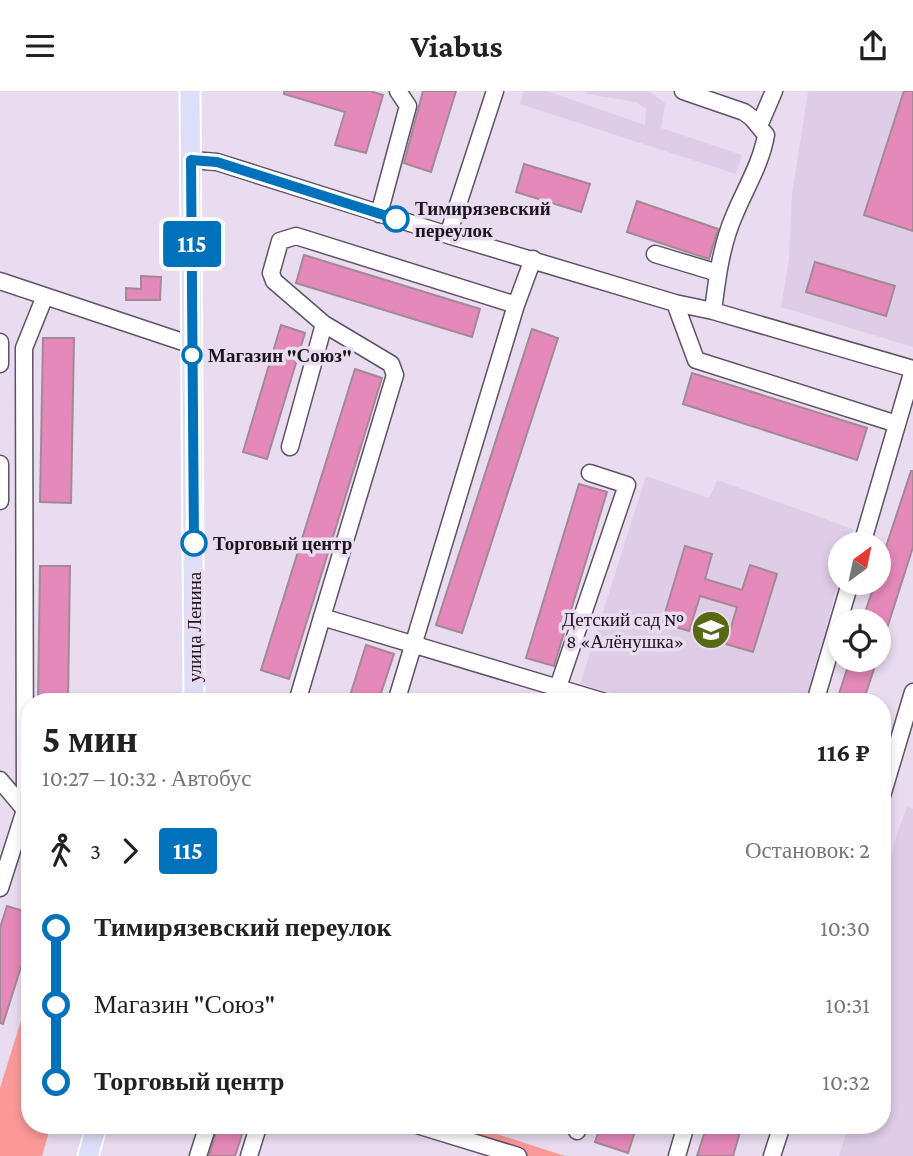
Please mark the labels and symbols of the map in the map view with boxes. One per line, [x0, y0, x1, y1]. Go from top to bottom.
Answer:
place label: Тимирязевский переулок [415, 198, 551, 241]
marker: Тимирязевский переулок [383, 206, 409, 232]
line badge: 115 [152, 221, 232, 267]
marker: Магазин "Союз" [182, 345, 202, 365]
place label: Магазин "Союз" [208, 345, 352, 366]
marker: Торговый центр [181, 530, 207, 556]
north arrow [828, 532, 891, 595]
place label: Торговый центр [213, 533, 352, 554]
street label: улица Ленина [184, 571, 205, 682]
place label: Детский сад № 8 «Алёнушка» [562, 609, 684, 652]
school or university icon: Детский сад № 8 «Алёнушка» [690, 609, 732, 651]

